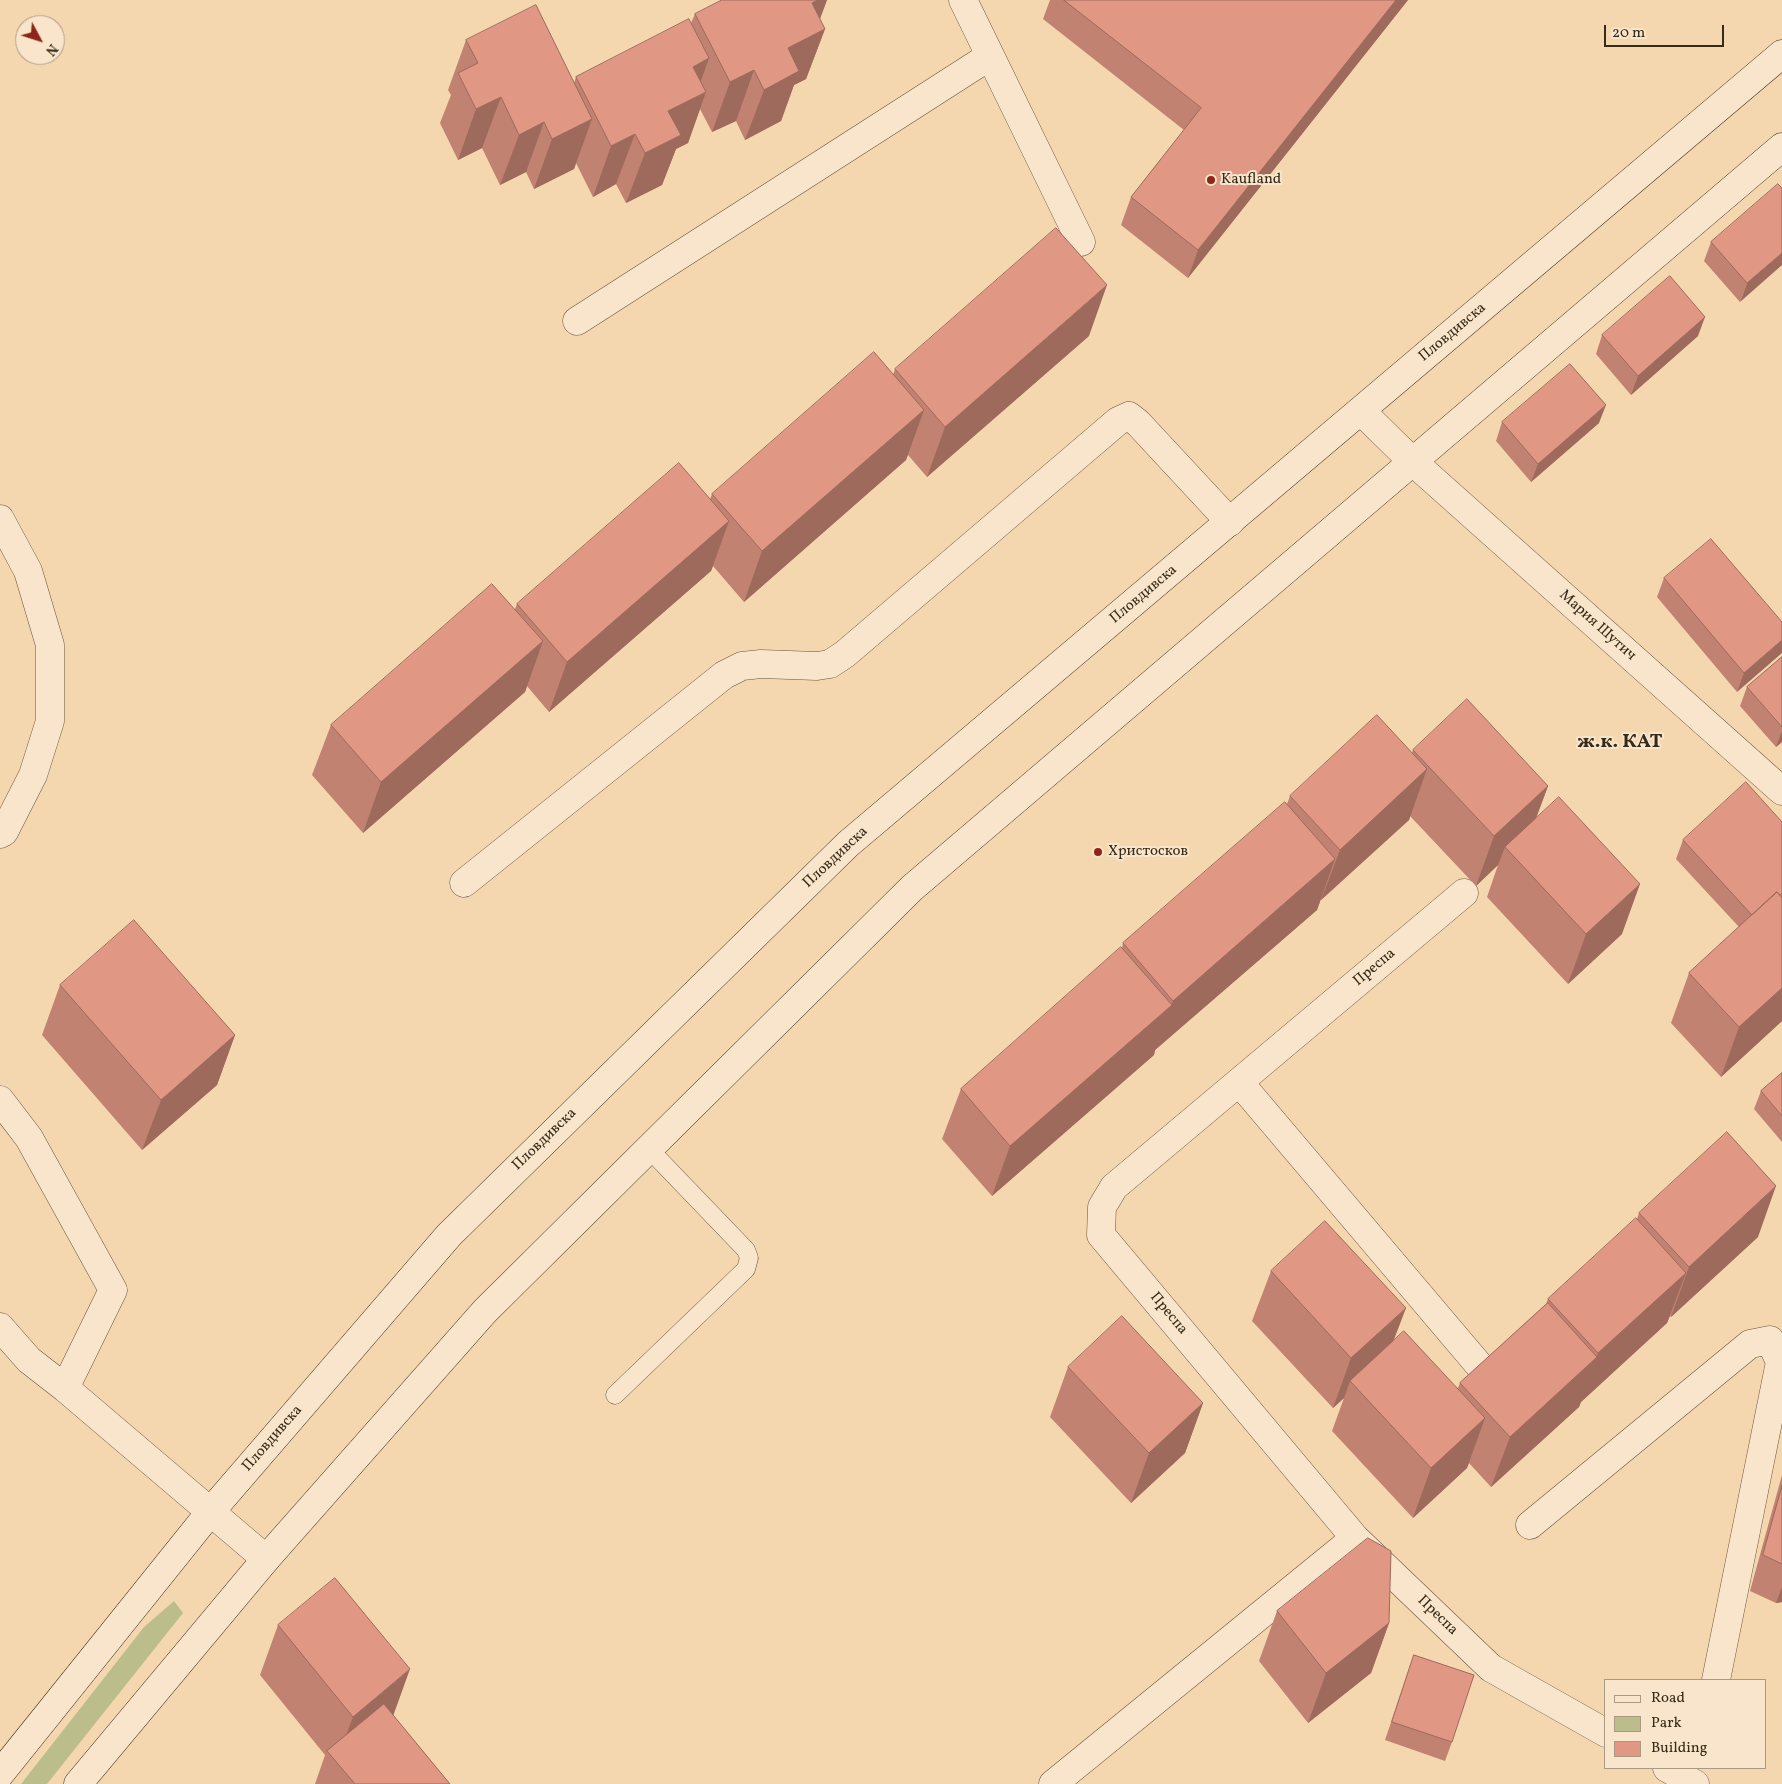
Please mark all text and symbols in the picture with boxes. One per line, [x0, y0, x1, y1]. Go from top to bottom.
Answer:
north arrow [15, 15, 65, 65]
scale bar [1607, 15, 1727, 47]
text: 20 m [1612, 23, 1645, 44]
text: N [41, 39, 62, 59]
place label: Kaufland [1221, 171, 1281, 189]
marker: Kaufland [1205, 174, 1217, 186]
street label: Пловдивска [1416, 300, 1490, 366]
street label: Пловдивска [1107, 562, 1181, 628]
street label: Мария Шутич [1555, 587, 1639, 665]
district label: ж.к. КАТ [1577, 731, 1663, 755]
street label: Пловдивска [800, 823, 872, 893]
place label: Христосков [1108, 843, 1188, 861]
marker: Христосков [1092, 846, 1104, 858]
street label: Преспа [1350, 945, 1400, 991]
street label: Пловдивска [509, 1105, 581, 1175]
street label: Преспа [1145, 1289, 1191, 1339]
street label: Пловдивска [239, 1402, 307, 1476]
street label: Преспа [1413, 1592, 1461, 1640]
legend [1604, 1679, 1767, 1769]
text: Road [1651, 1688, 1685, 1709]
text: Park [1651, 1713, 1682, 1734]
text: Building [1651, 1738, 1707, 1759]

